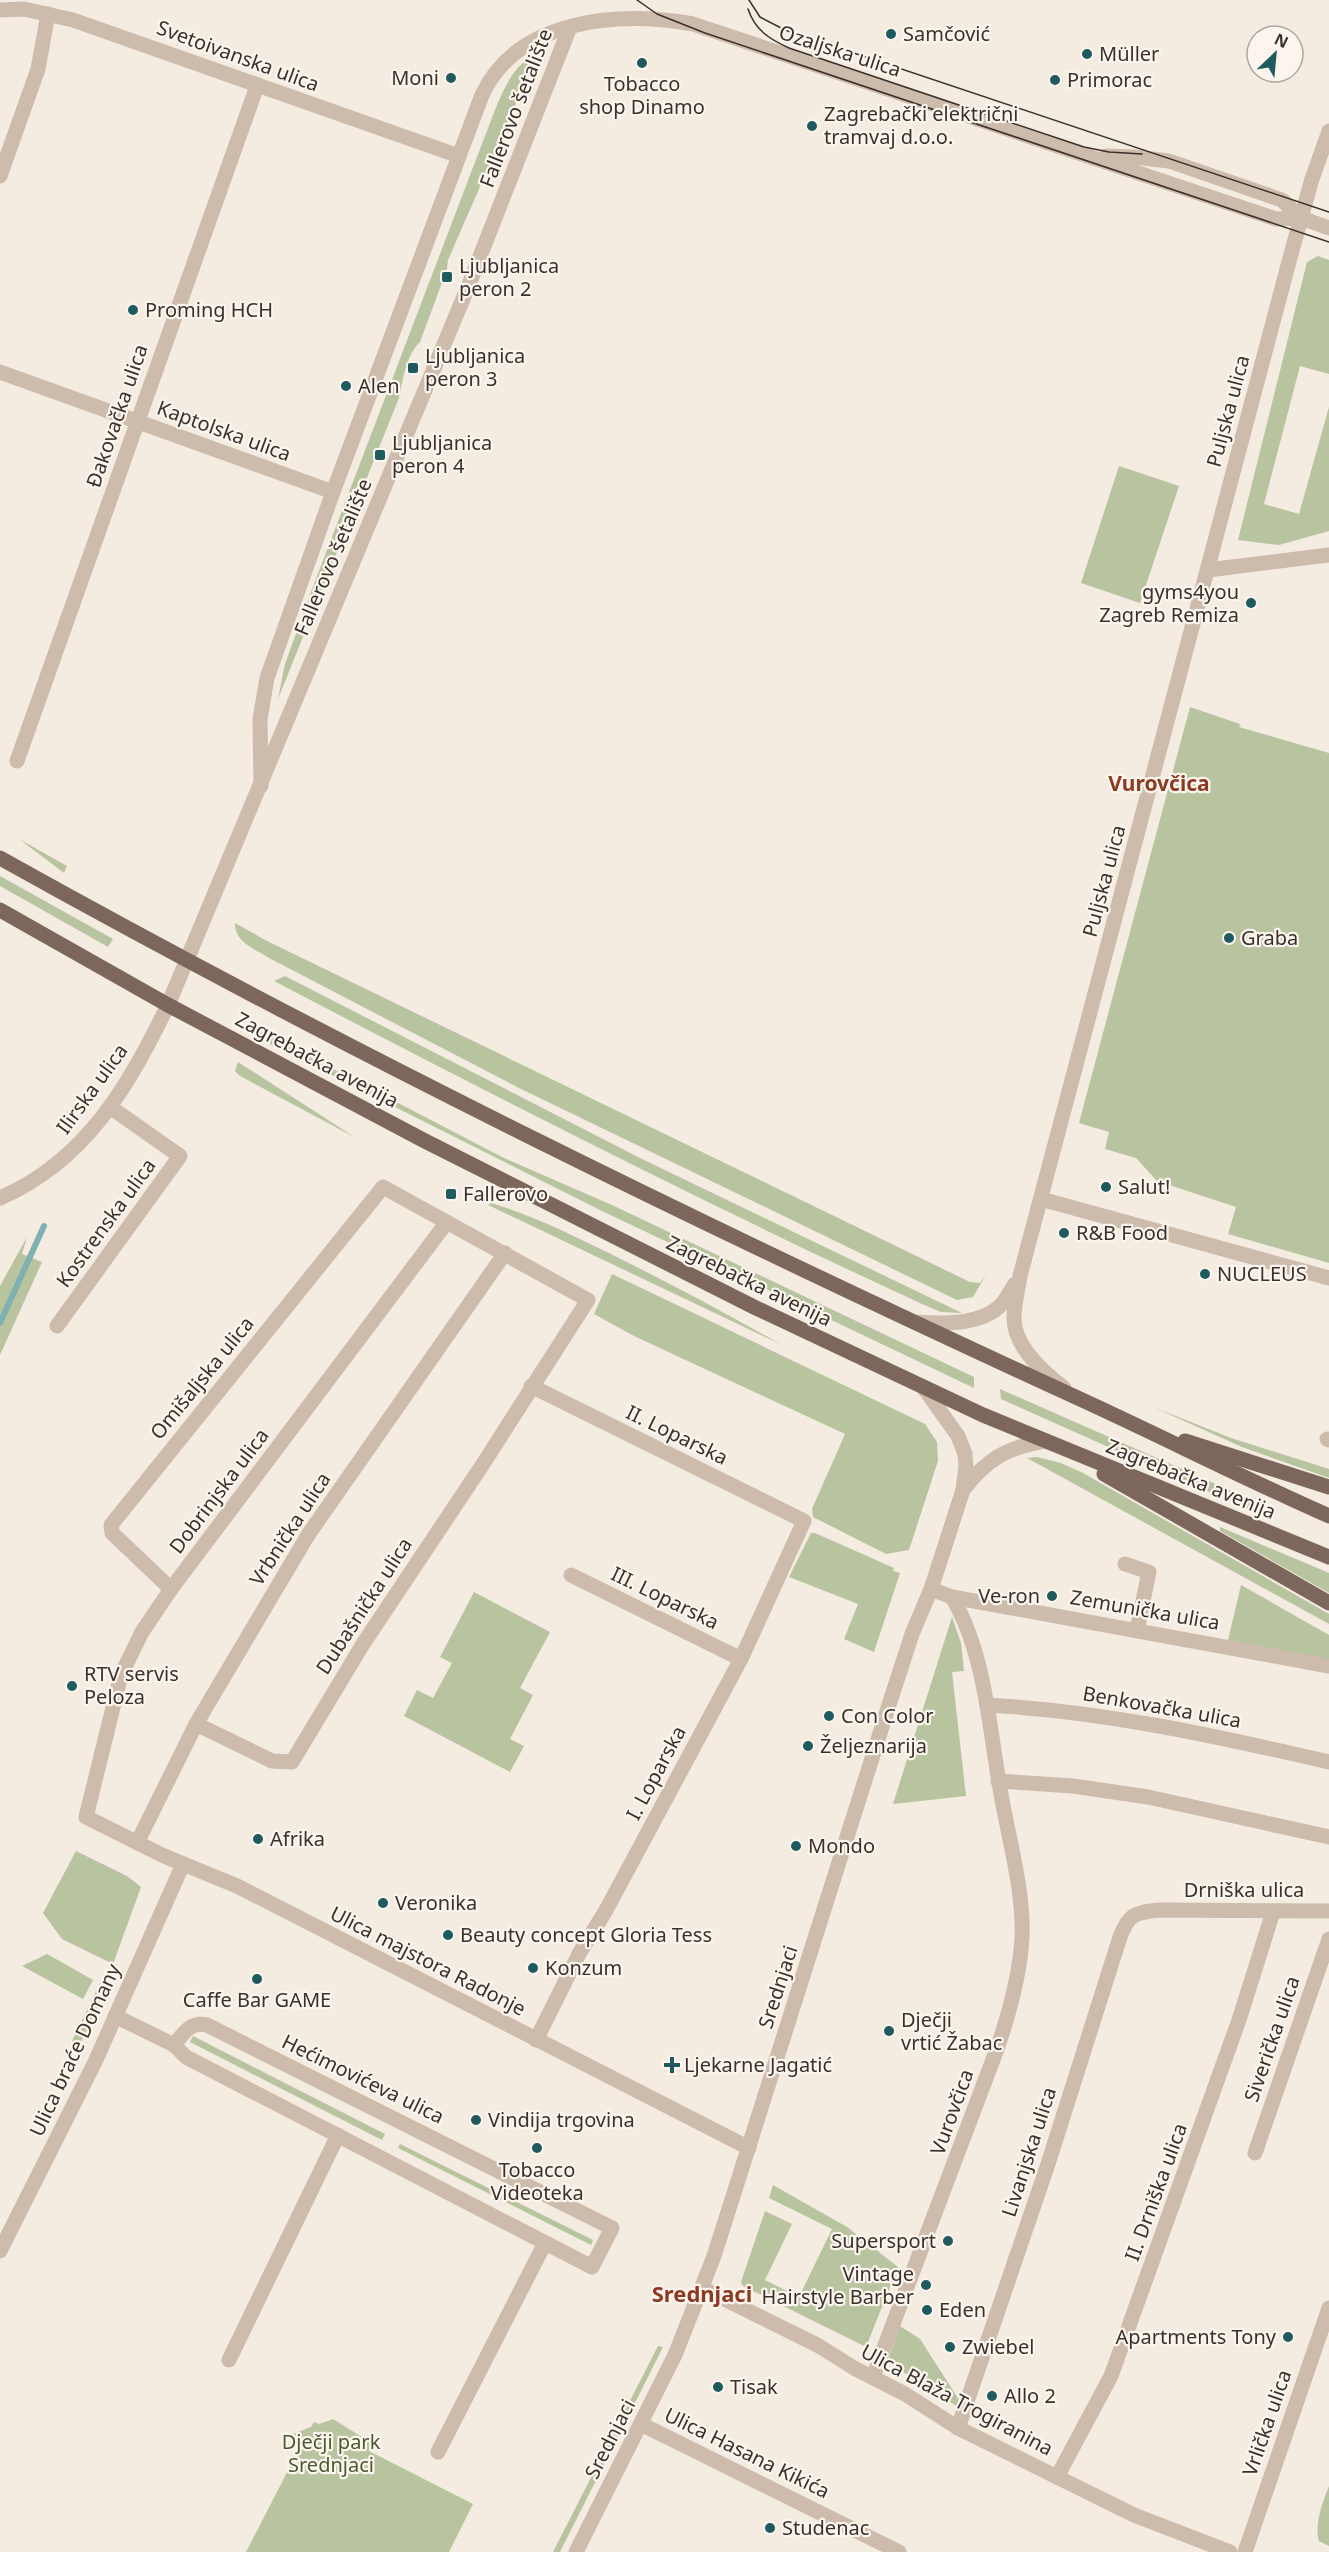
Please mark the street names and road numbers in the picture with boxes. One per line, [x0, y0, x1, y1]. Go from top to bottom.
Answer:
street label: Svetoivanska ulica [153, 14, 323, 97]
street label: Ozaljska ulica [776, 18, 905, 83]
street label: Fallerovo šetalište [473, 25, 558, 191]
street label: Đakovačka ulica [79, 341, 154, 491]
street label: Puljska ulica [1200, 352, 1255, 470]
street label: Kaptolska ulica [154, 394, 295, 467]
street label: Fallerovo šetalište [287, 474, 378, 639]
street label: Puljska ulica [1076, 822, 1131, 940]
street label: Zagrebačka avenija [231, 1005, 403, 1114]
street label: Ilirska ulica [50, 1038, 134, 1139]
street label: Kostrenska ulica [50, 1153, 161, 1293]
street label: Zagrebačka avenija [662, 1229, 836, 1332]
street label: Omišaljska ulica [144, 1311, 260, 1445]
street label: II. Loparska [622, 1398, 733, 1471]
street label: Dobrinjska ulica [163, 1423, 275, 1559]
street label: Zagrebačka avenija [1102, 1432, 1280, 1525]
street label: Vrbnička ulica [243, 1467, 336, 1591]
street label: Dubašnička ulica [309, 1532, 418, 1679]
street label: III. Loparska [607, 1560, 724, 1635]
street label: Zemunička ulica [1068, 1583, 1222, 1636]
street label: Benkovačka ulica [1081, 1679, 1244, 1734]
street label: I. Loparska [619, 1721, 692, 1825]
street label: Drniška ulica [1184, 1876, 1304, 1903]
street label: Ulica majstora Radonje [326, 1899, 531, 2022]
street label: Srednjaci [751, 1942, 804, 2032]
street label: Ulica braće Domany [23, 1958, 127, 2141]
street label: Siverička ulica [1237, 1972, 1306, 2105]
street label: Hećimovićeva ulica [278, 2028, 449, 2130]
street label: Vurovčica [924, 2065, 980, 2158]
street label: Livanjska ulica [995, 2084, 1062, 2220]
street label: II. Drniška ulica [1118, 2119, 1193, 2264]
street label: Ulica Blaža Trogiranina [856, 2337, 1058, 2462]
street label: Vrlička ulica [1236, 2366, 1297, 2480]
street label: Srednjaci [578, 2394, 641, 2483]
street label: Ulica Hasana Kikića [660, 2401, 834, 2504]

